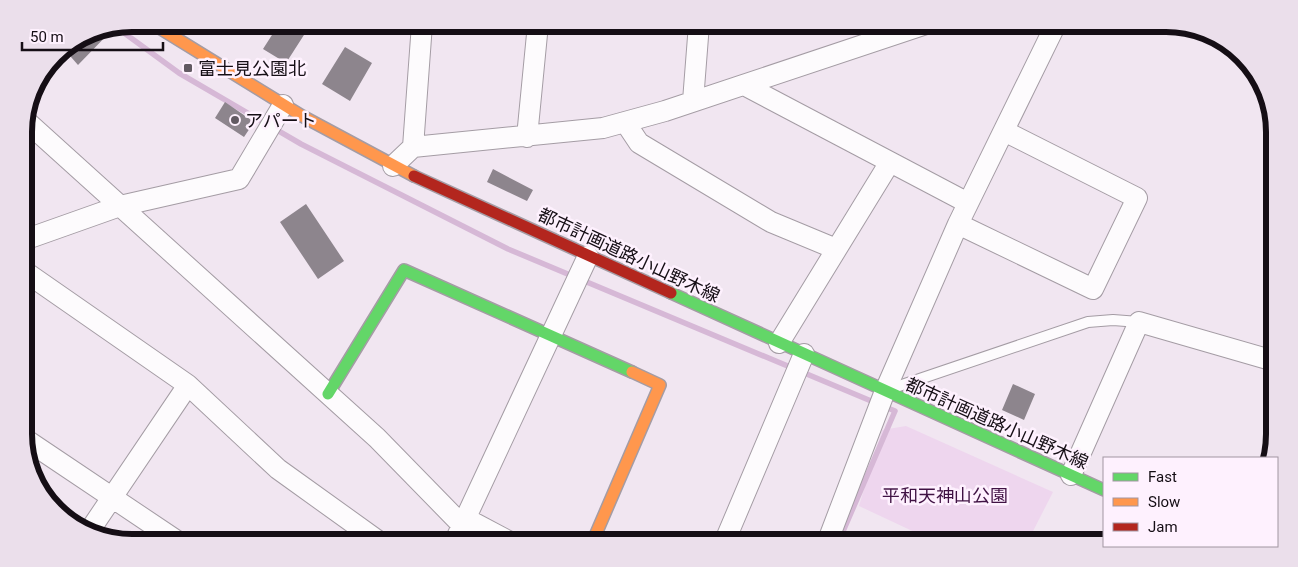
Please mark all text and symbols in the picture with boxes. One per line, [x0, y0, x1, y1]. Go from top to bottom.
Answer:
scale bar [22, 20, 164, 52]
text: 50 m [30, 28, 64, 46]
place label: 富士見公園北 [198, 58, 306, 79]
marker: 富士見公園北 [182, 62, 194, 74]
place label: アパート [245, 110, 317, 131]
marker: アパート [229, 114, 241, 126]
street label: 都市計画道路小山野木線 [535, 204, 723, 306]
street label: 都市計画道路小山野木線 [902, 373, 1092, 473]
legend [1103, 457, 1278, 547]
text: Fast [1148, 468, 1177, 486]
park label: 平和天神山公園 [882, 485, 1008, 506]
text: Slow [1148, 493, 1180, 511]
text: Jam [1148, 518, 1178, 536]

